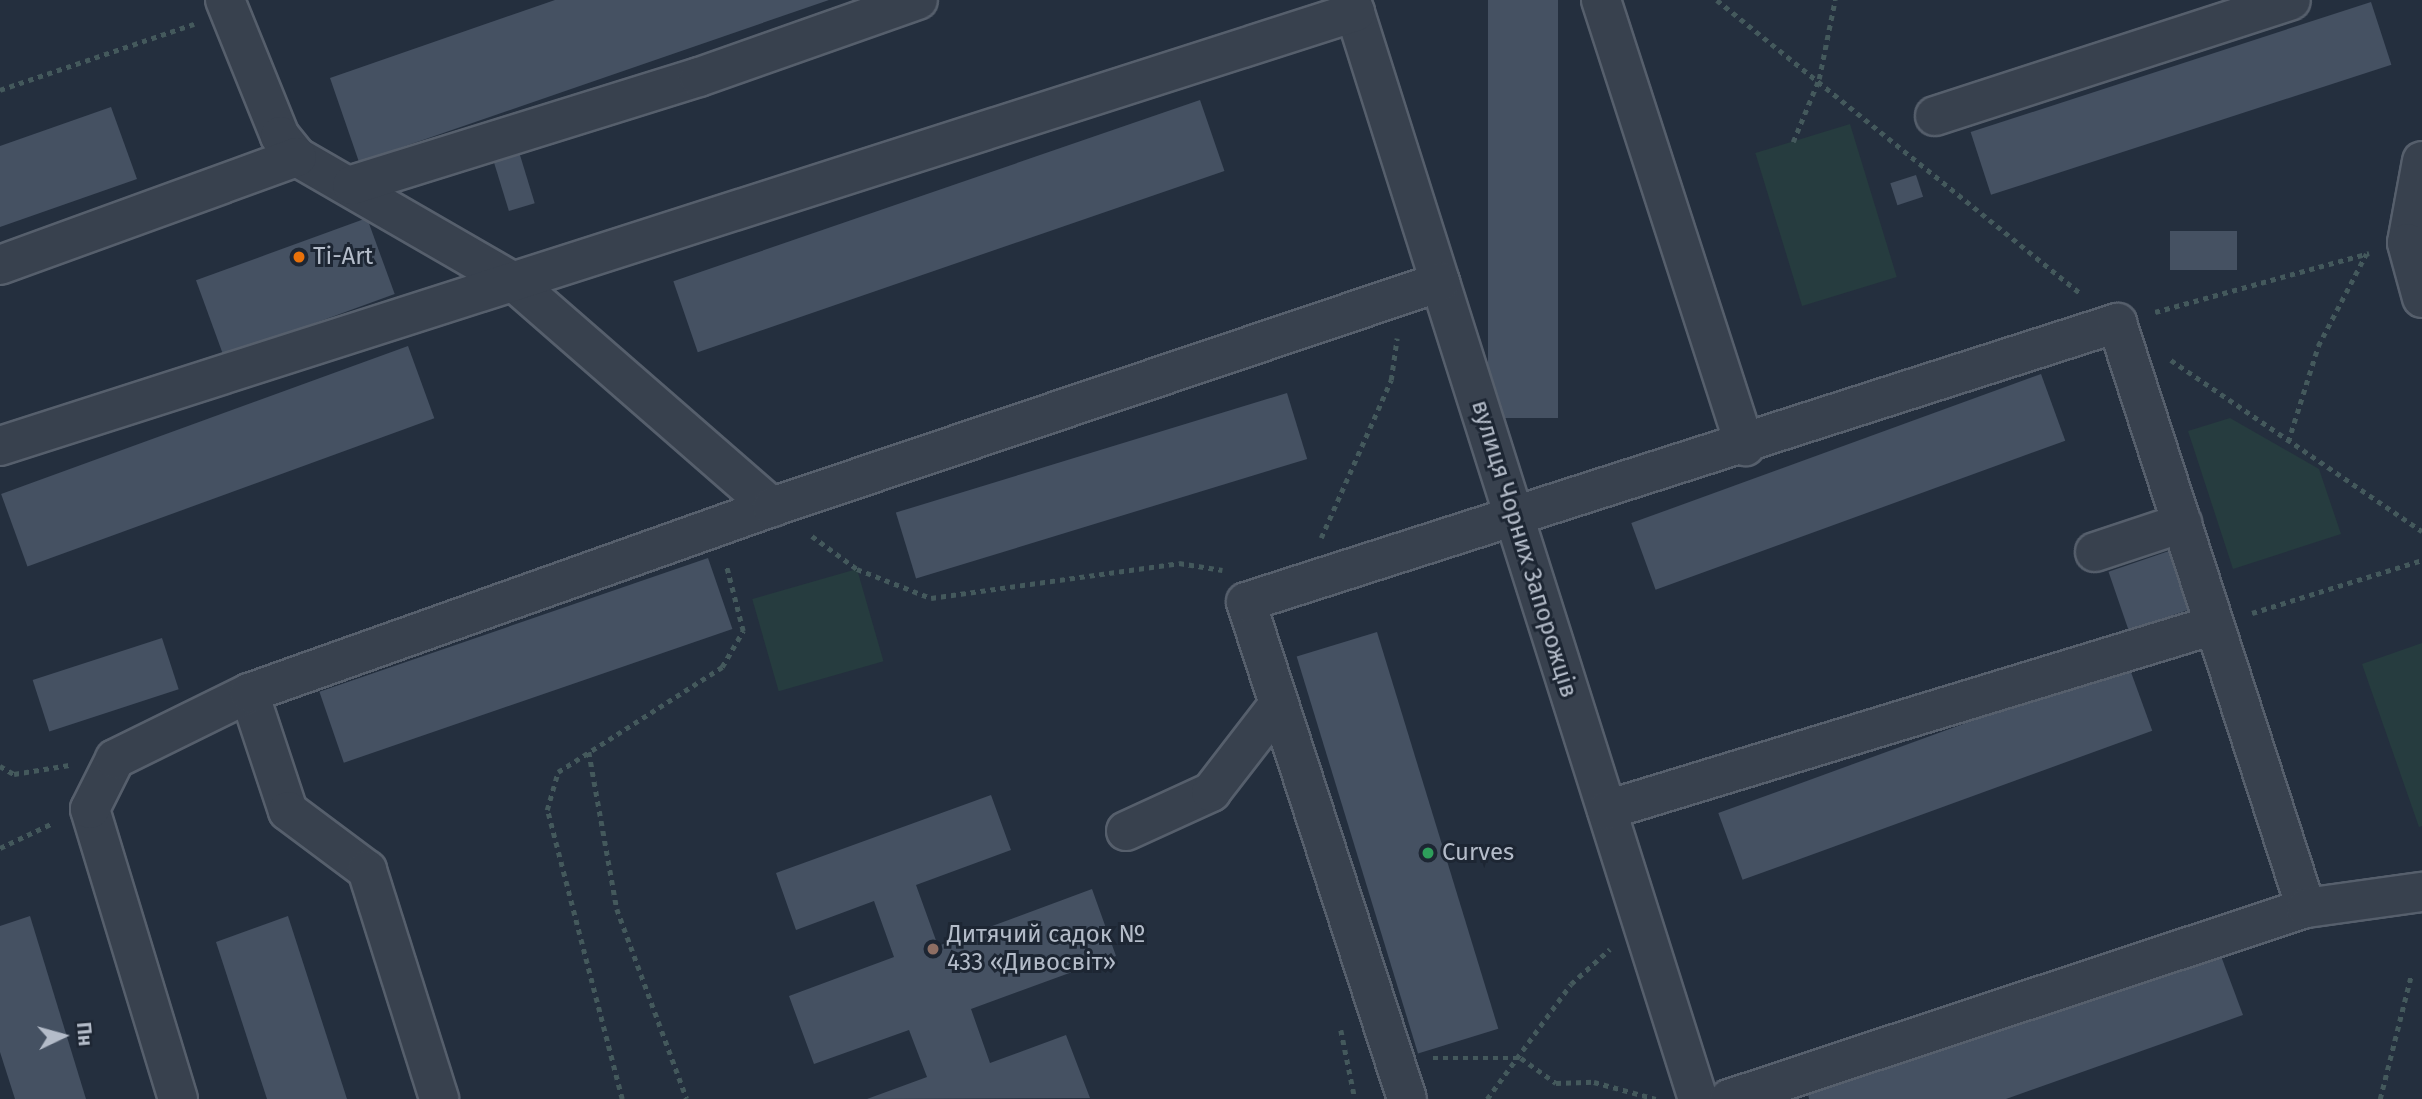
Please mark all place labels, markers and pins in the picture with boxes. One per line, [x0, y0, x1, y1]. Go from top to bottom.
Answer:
place label: Ti-Art [313, 243, 373, 271]
marker: Ti-Art [291, 249, 307, 265]
place label: Curves [1442, 839, 1514, 867]
marker: Curves [1420, 845, 1436, 861]
place label: Дитячий садок № 433 «Дивосвіт» [947, 921, 1145, 977]
marker: Дитячий садок № 433 «Дивосвіт» [925, 941, 941, 957]

